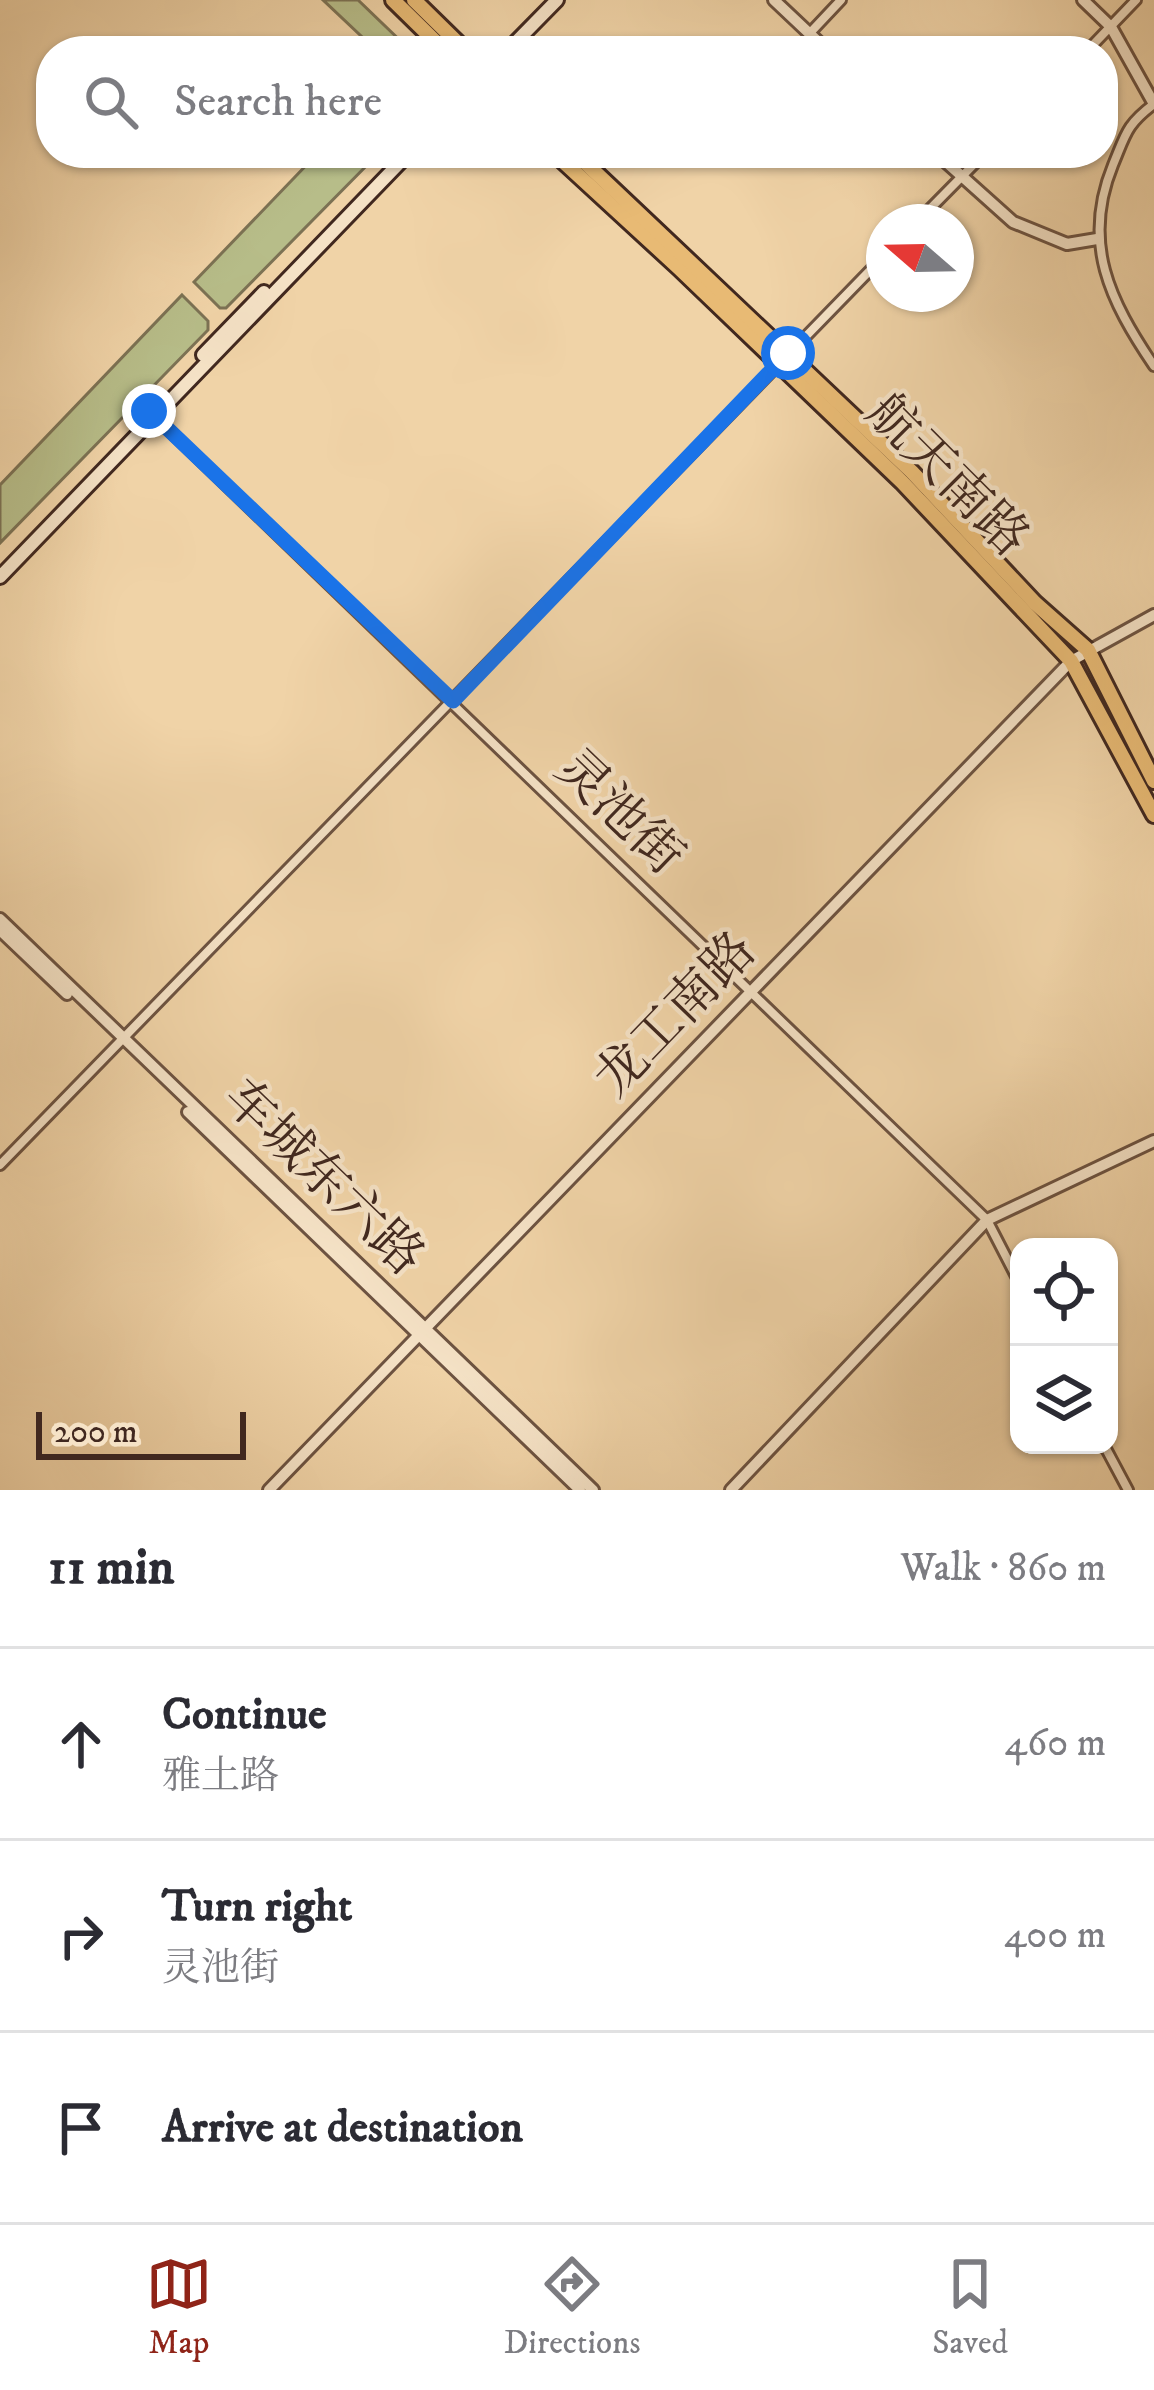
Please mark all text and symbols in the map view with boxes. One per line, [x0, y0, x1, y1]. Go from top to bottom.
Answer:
search box [36, 36, 1118, 168]
icon: search [78, 69, 144, 135]
text: Search here [174, 74, 382, 130]
north arrow [866, 204, 974, 312]
route start [761, 326, 815, 380]
street label: 航天南路 [852, 381, 1042, 571]
route end [122, 384, 176, 438]
street label: 灵池街 [542, 737, 696, 889]
street label: 龙工南路 [582, 919, 770, 1111]
street label: 车城东六路 [209, 1066, 437, 1290]
map controls [1010, 1238, 1118, 1454]
button: locate [1010, 1238, 1118, 1346]
button: layers [1010, 1346, 1118, 1454]
scale bar [36, 1406, 246, 1459]
text: 200 m [54, 1412, 138, 1453]
text: 11 min [48, 1536, 175, 1600]
text: Walk · 860 m [900, 1544, 1106, 1593]
text: Continue [162, 1687, 327, 1743]
icon: ahead [48, 1711, 114, 1777]
text: 460 m [1005, 1719, 1106, 1768]
text: 雅土路 [162, 1752, 279, 1801]
text: Turn right [162, 1879, 352, 1935]
icon: right [48, 1903, 114, 1969]
text: 400 m [1004, 1911, 1106, 1960]
text: 灵池街 [162, 1944, 279, 1993]
icon: arrive [48, 2095, 114, 2161]
text: Arrive at destination [162, 2100, 523, 2156]
tab: Map [146, 2251, 212, 2364]
tab: Directions [504, 2251, 640, 2364]
tab: Saved [932, 2251, 1008, 2364]

